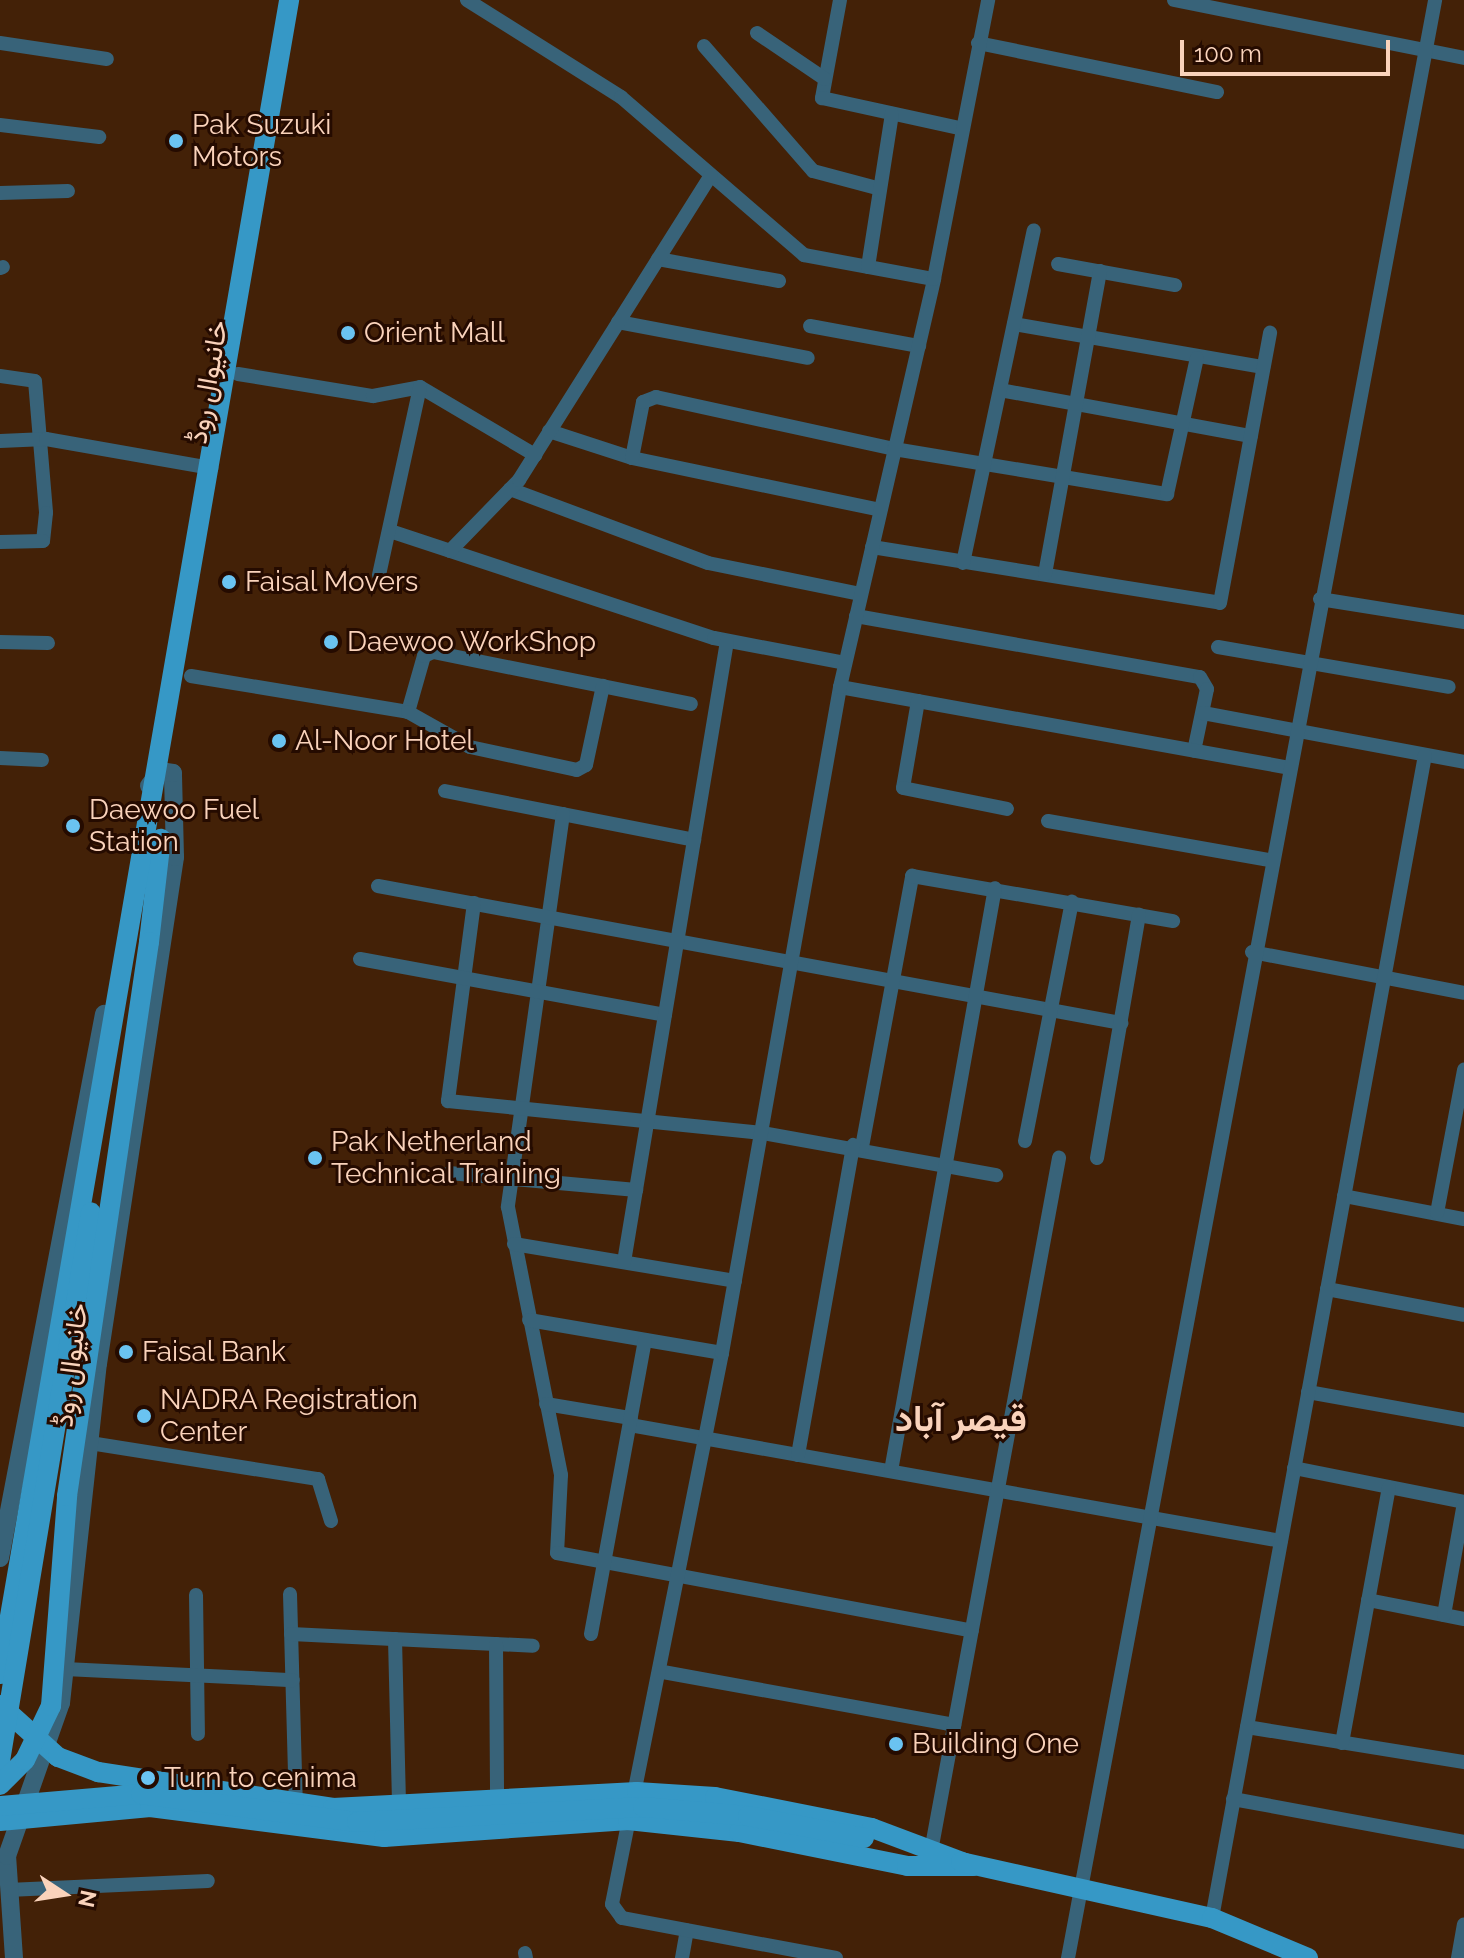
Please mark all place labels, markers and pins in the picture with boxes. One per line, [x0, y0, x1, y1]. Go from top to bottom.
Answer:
place label: Pak Suzuki Motors [192, 108, 331, 174]
marker: Pak Suzuki Motors [167, 132, 185, 150]
place label: Orient Mall [364, 316, 505, 350]
marker: Orient Mall [339, 324, 357, 342]
place label: Faisal Movers [245, 565, 419, 599]
marker: Faisal Movers [220, 573, 238, 591]
place label: Daewoo WorkShop [347, 625, 597, 659]
marker: Daewoo WorkShop [322, 633, 340, 651]
place label: Al-Noor Hotel [295, 724, 475, 758]
marker: Al-Noor Hotel [270, 732, 288, 750]
place label: Daewoo Fuel Station [89, 793, 259, 859]
marker: Daewoo Fuel Station [64, 817, 82, 835]
place label: Pak Netherland Technical Training [331, 1125, 563, 1191]
marker: Pak Netherland Technical Training [306, 1149, 324, 1167]
place label: Faisal Bank [142, 1335, 287, 1369]
marker: Faisal Bank [117, 1343, 135, 1361]
place label: NADRA Registration Center [160, 1383, 419, 1449]
marker: NADRA Registration Center [135, 1407, 153, 1425]
place label: Building One [912, 1727, 1079, 1761]
marker: Building One [887, 1735, 905, 1753]
place label: Turn to cenima [164, 1761, 357, 1795]
marker: Turn to cenima [139, 1769, 157, 1787]

